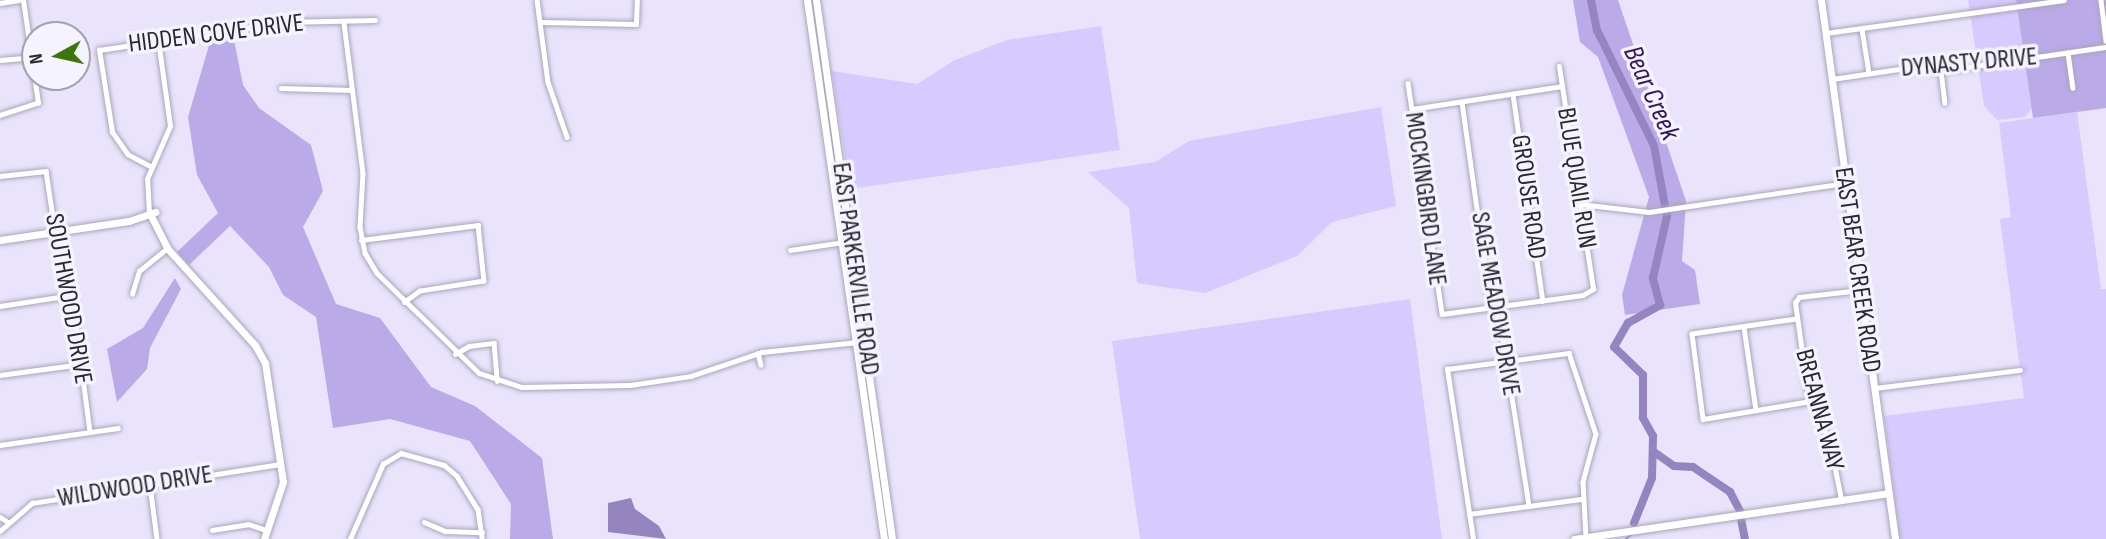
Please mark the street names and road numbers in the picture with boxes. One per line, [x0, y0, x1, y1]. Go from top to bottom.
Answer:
street label: HIDDEN COVE DRIVE [127, 8, 305, 60]
street label: DYNASTY DRIVE [1900, 42, 2038, 84]
street label: BLUE QUAIL RUN [1549, 105, 1603, 251]
street label: MOCKINGBIRD LANE [1397, 110, 1453, 288]
street label: GROUSE ROAD [1504, 133, 1552, 261]
street label: EAST PARKERVILLE ROAD [825, 161, 885, 377]
street label: EAST BEAR CREEK ROAD [1827, 165, 1887, 375]
street label: SAGE MEADOW DRIVE [1463, 210, 1527, 398]
street label: SOUTHWOOD DRIVE [38, 211, 98, 387]
street label: BREANNA WAY [1788, 346, 1850, 474]
street label: WILDWOOD DRIVE [55, 459, 215, 515]

